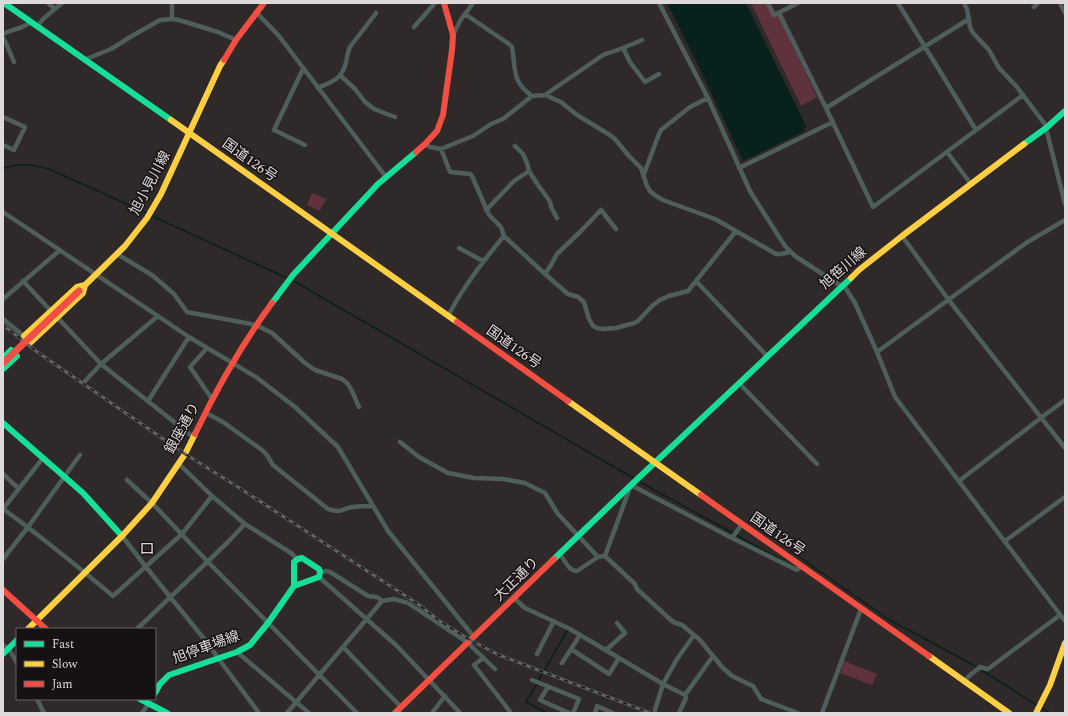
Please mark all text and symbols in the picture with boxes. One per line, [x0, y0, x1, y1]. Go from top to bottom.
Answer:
street label: 国道126号 [218, 133, 282, 187]
street label: 旭小見川線 [124, 147, 176, 219]
street label: 旭笹川線 [815, 242, 871, 294]
street label: 国道126号 [482, 320, 546, 374]
street label: 銀座通り [159, 398, 205, 458]
street label: 国道126号 [746, 507, 810, 561]
district label: ロ [139, 537, 155, 561]
street label: 大正通り [489, 552, 543, 606]
street label: 旭停車場線 [170, 625, 242, 669]
legend [16, 628, 156, 700]
text: Fast [52, 635, 74, 654]
text: Slow [52, 655, 78, 674]
text: Jam [52, 675, 73, 694]

